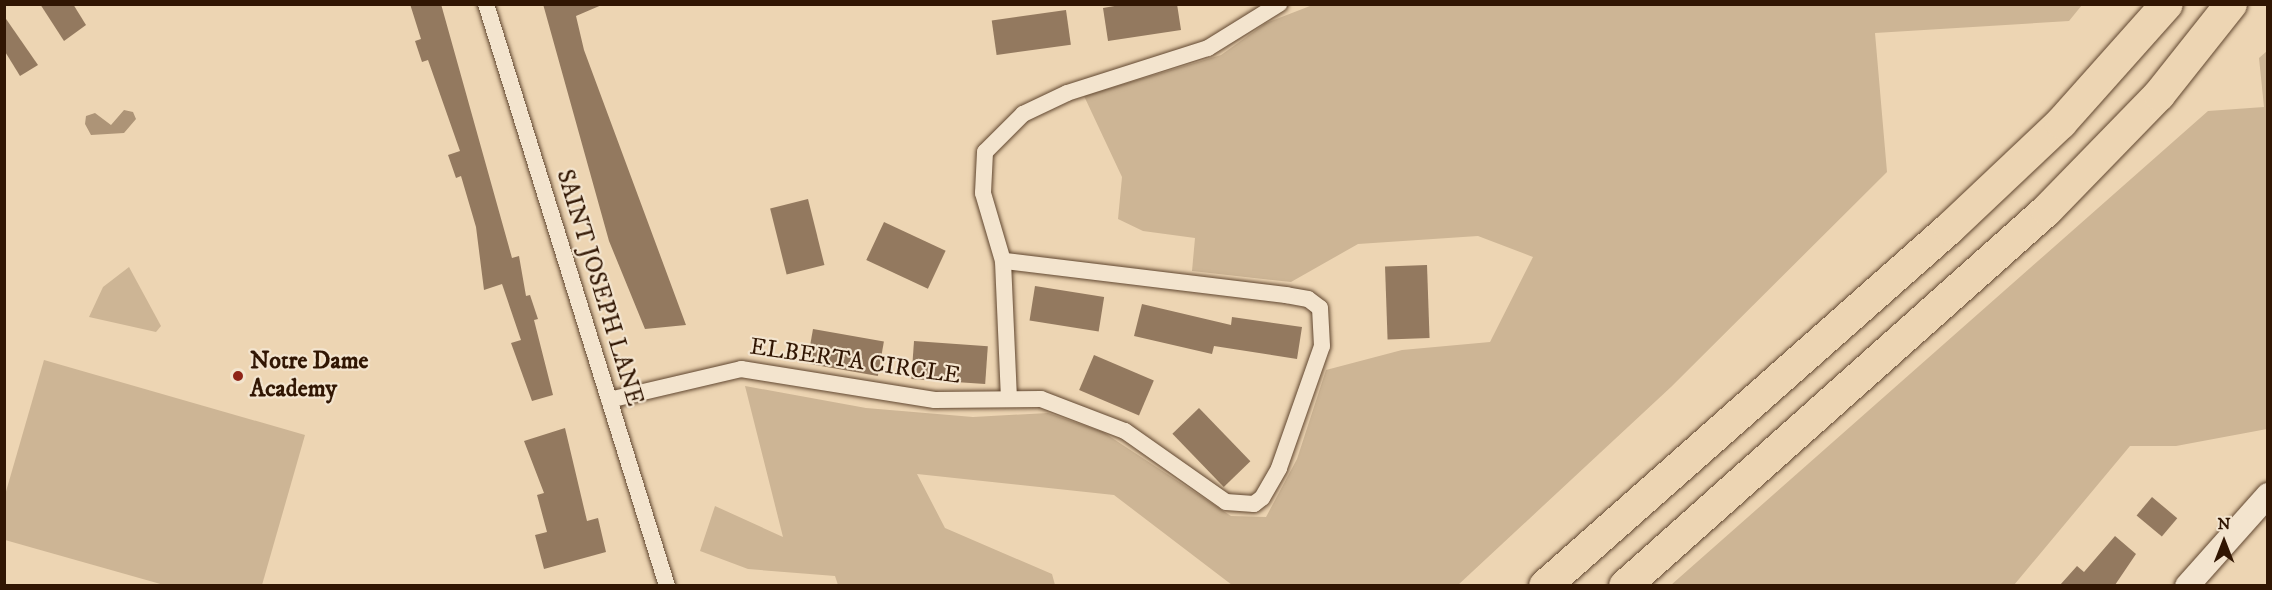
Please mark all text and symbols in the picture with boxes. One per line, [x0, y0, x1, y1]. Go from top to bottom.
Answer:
street label: SAINT JOSEPH LANE [549, 166, 649, 410]
street label: ELBERTA CIRCLE [748, 333, 962, 391]
place label: Notre Dame Academy [250, 348, 369, 404]
marker: Notre Dame Academy [231, 369, 245, 383]
north arrow [2194, 512, 2254, 572]
text: N [2217, 514, 2231, 534]

